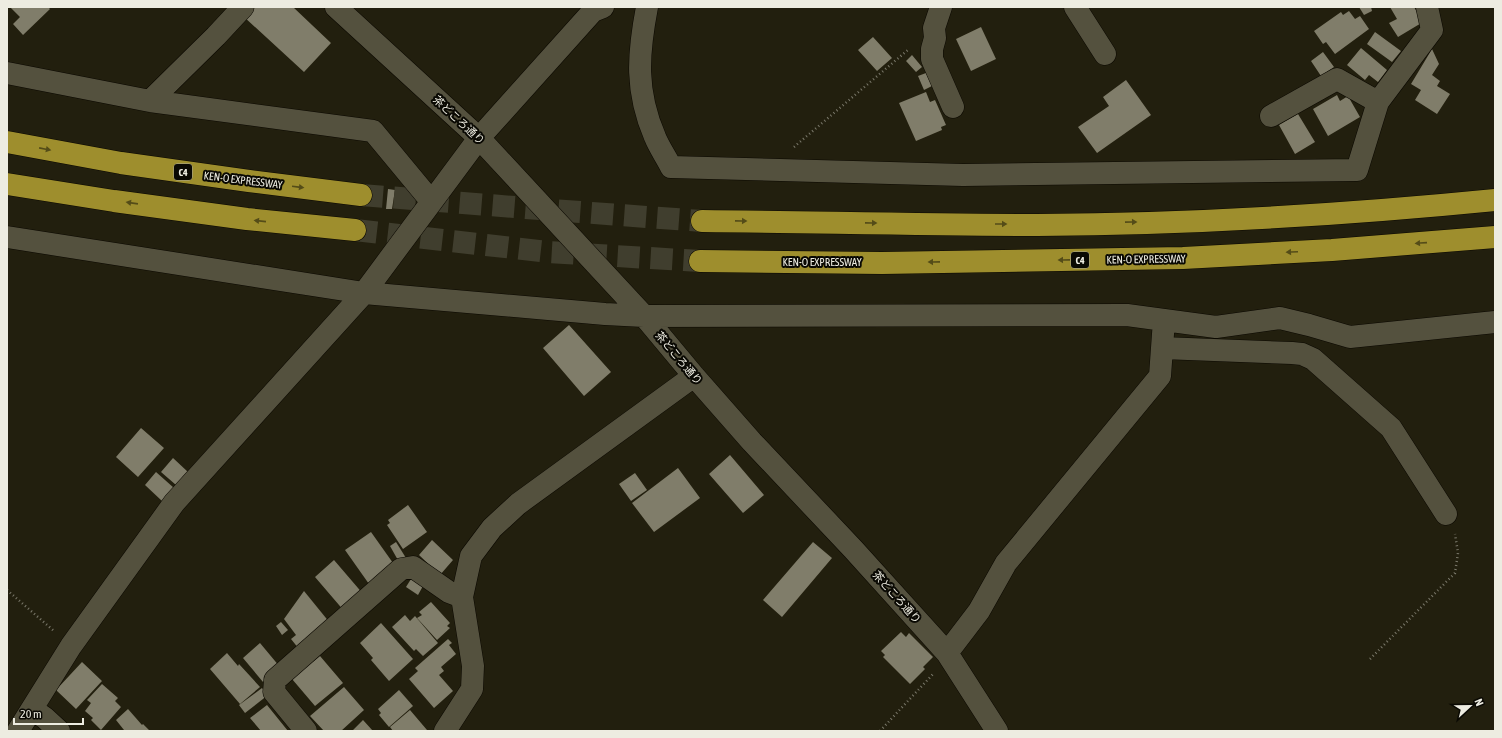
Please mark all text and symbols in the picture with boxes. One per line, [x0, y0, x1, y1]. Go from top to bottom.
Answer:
street label: 茶どころ通り [431, 93, 487, 147]
one-way arrow [39, 146, 51, 152]
road number: C4 [174, 164, 192, 180]
street label: KEN-O EXPRESSWAY [203, 169, 283, 191]
one-way arrow [292, 184, 304, 190]
one-way arrow [125, 200, 138, 207]
one-way arrow [254, 217, 266, 224]
one-way arrow [735, 218, 748, 224]
one-way arrow [1125, 219, 1137, 226]
one-way arrow [865, 220, 878, 226]
one-way arrow [995, 221, 1008, 227]
one-way arrow [1415, 240, 1427, 247]
one-way arrow [1285, 249, 1298, 255]
road number: C4 [1071, 252, 1089, 268]
street label: KEN-O EXPRESSWAY [1106, 252, 1186, 266]
street label: KEN-O EXPRESSWAY [782, 256, 862, 268]
one-way arrow [1057, 257, 1070, 263]
one-way arrow [927, 259, 940, 265]
street label: 茶どころ通り [653, 329, 705, 387]
street label: 茶どころ通り [871, 569, 923, 625]
north arrow [1450, 686, 1490, 726]
text: N [1472, 697, 1486, 708]
scale bar [14, 700, 83, 726]
text: 20 m [20, 707, 42, 721]

